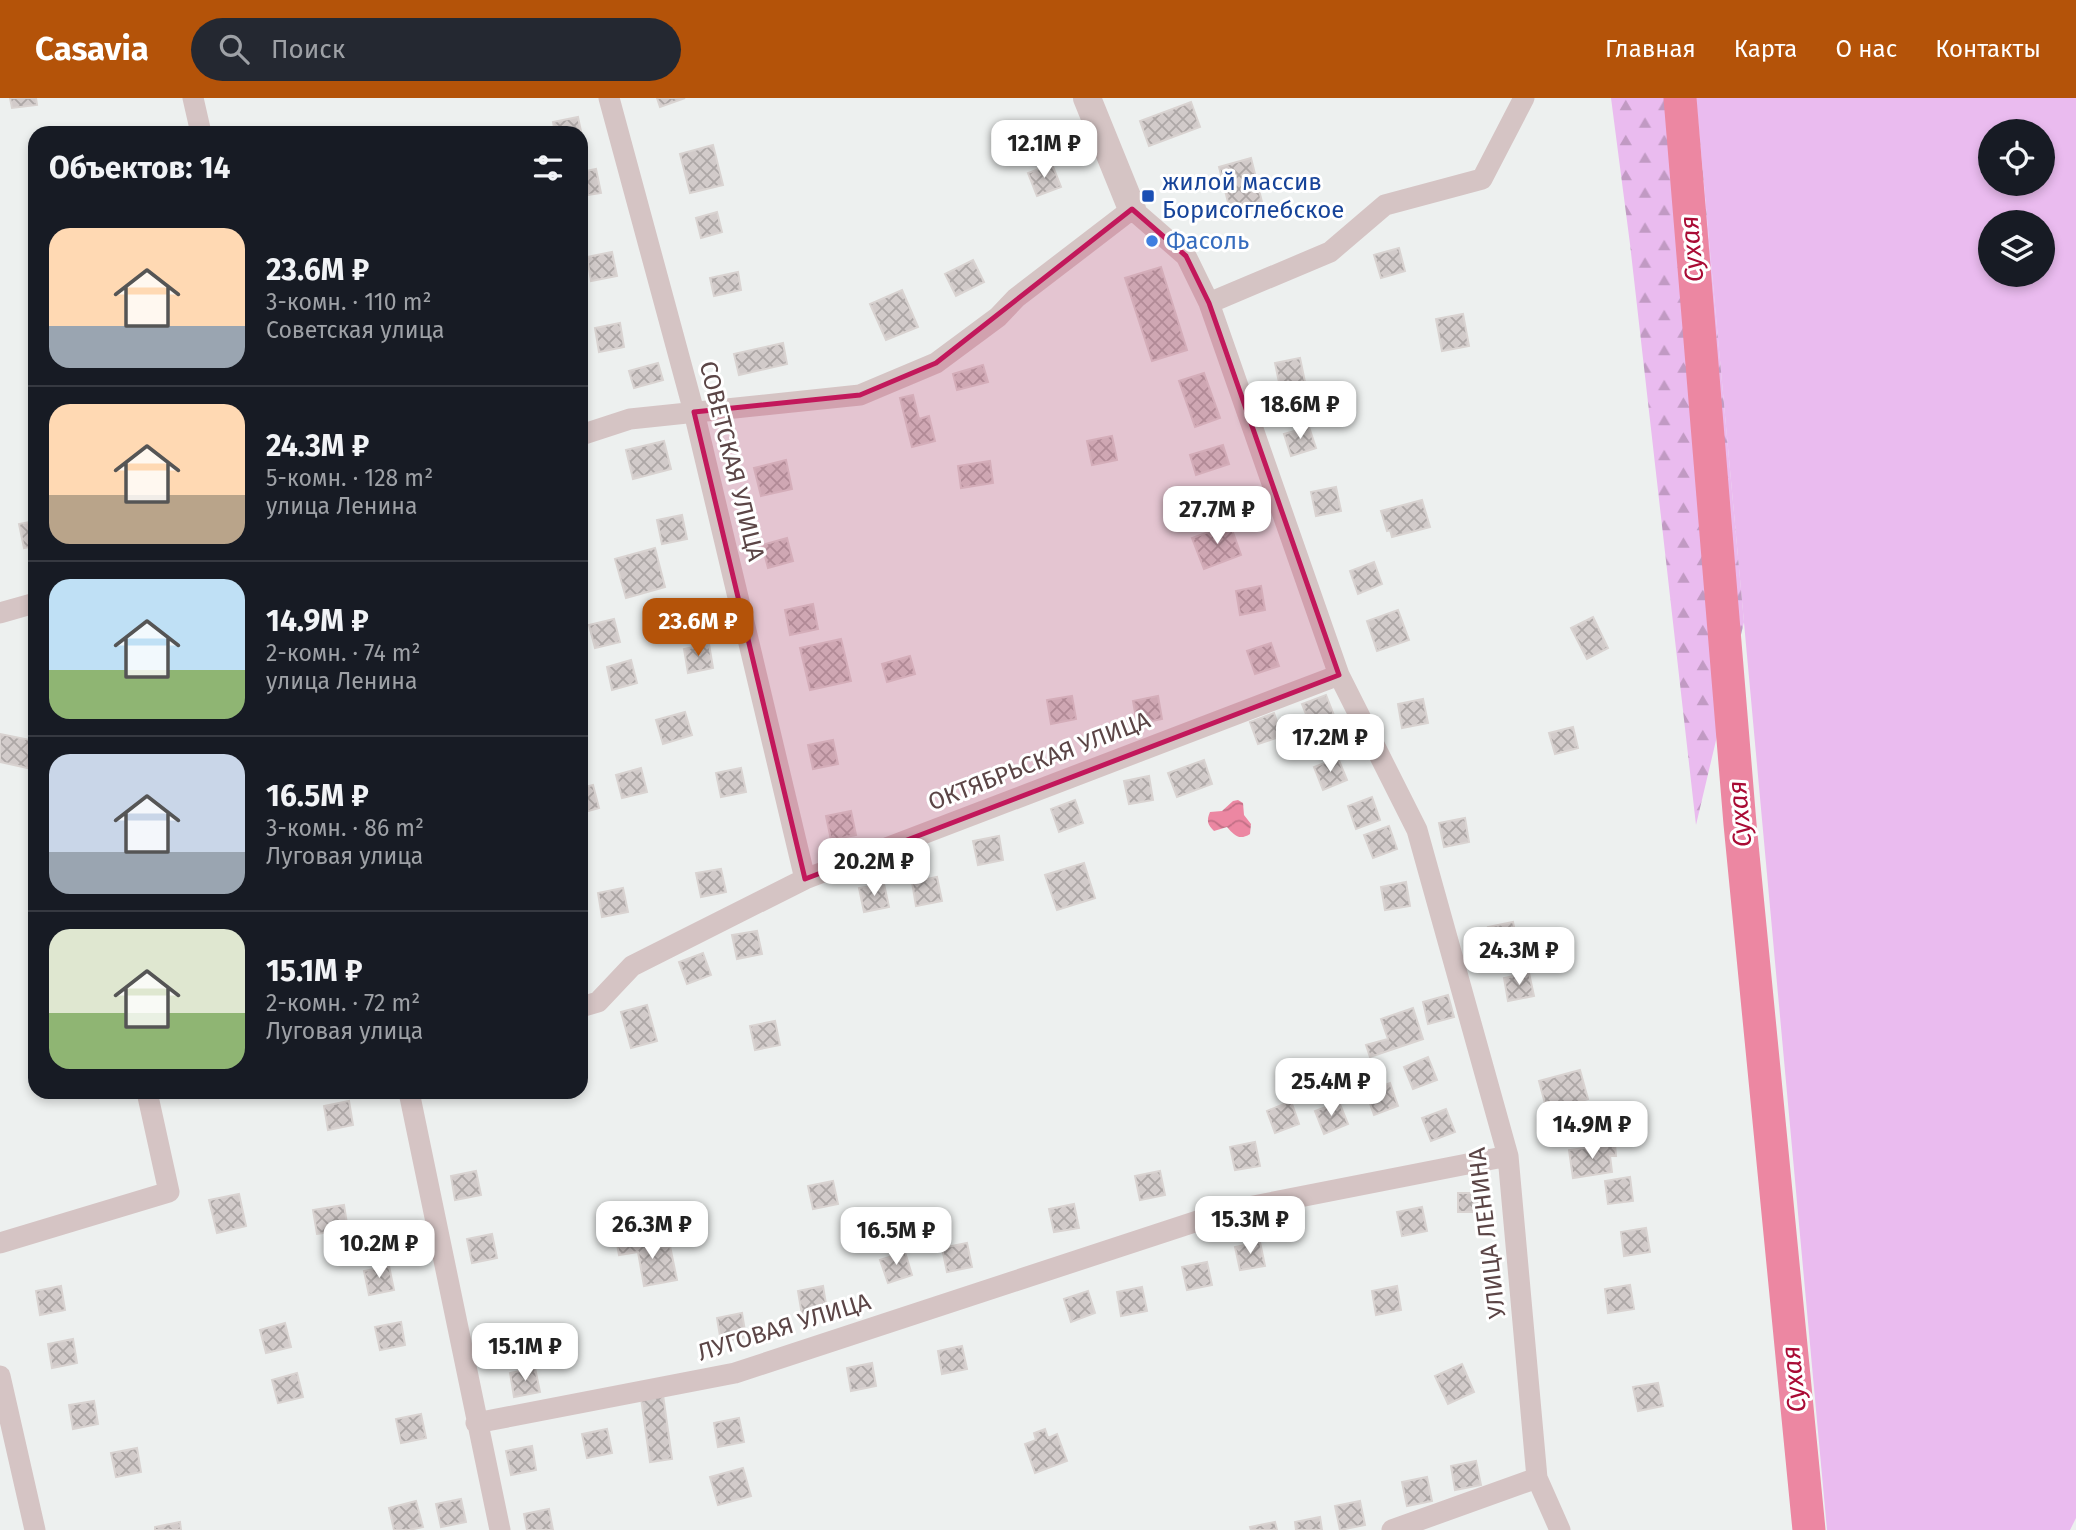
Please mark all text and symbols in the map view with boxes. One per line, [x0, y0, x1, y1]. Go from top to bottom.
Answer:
search box [191, 18, 681, 81]
text: Casavia [35, 29, 149, 69]
icon: search [215, 30, 253, 68]
text: Поиск [271, 34, 345, 65]
text: Главная [1605, 35, 1696, 63]
text: Карта [1734, 35, 1797, 63]
text: О нас [1835, 35, 1897, 63]
text: Контакты [1935, 35, 2041, 63]
map controls [1978, 119, 2055, 287]
button: locate [1978, 119, 2055, 196]
pin: 12.1M ₽ [979, 120, 1109, 180]
text: 12.1M ₽ [1007, 129, 1081, 157]
icon: filters [529, 149, 567, 187]
text: Объектов: 14 [49, 150, 231, 186]
place label: жилой массив Борисоглебское [1162, 168, 1344, 224]
marker: жилой массив Борисоглебское [1140, 188, 1156, 204]
button: layers [1978, 210, 2055, 287]
water label: Сухая [1674, 214, 1710, 284]
place label: Фасоль [1166, 227, 1249, 255]
marker: Фасоль [1144, 233, 1160, 249]
text: 23.6M ₽ [266, 252, 369, 288]
icon: home [105, 256, 189, 340]
text: 3-комн. · 110 m² [266, 288, 432, 316]
text: Советская улица [266, 316, 444, 344]
street label: СОВЕТСКАЯ УЛИЦА [694, 358, 770, 564]
pin: 18.6M ₽ [1235, 382, 1365, 441]
text: 18.6M ₽ [1260, 390, 1340, 418]
text: 24.3M ₽ [266, 428, 369, 464]
icon: home [105, 432, 189, 516]
text: 5-комн. · 128 m² [266, 464, 433, 492]
pin: 27.7M ₽ [1152, 486, 1282, 546]
text: улица Ленина [266, 492, 417, 520]
text: 27.7M ₽ [1179, 495, 1255, 523]
pin: 23.6M ₽ [633, 598, 763, 658]
text: 14.9M ₽ [266, 603, 369, 639]
icon: home [105, 607, 189, 691]
text: 23.6M ₽ [658, 607, 738, 635]
text: 2-комн. · 74 m² [266, 639, 421, 667]
text: улица Ленина [266, 667, 417, 695]
street label: ОКТЯБРЬСКАЯ УЛИЦА [924, 706, 1154, 816]
pin: 17.2M ₽ [1265, 714, 1395, 774]
text: 17.2M ₽ [1292, 723, 1368, 751]
text: 16.5M ₽ [266, 778, 369, 814]
water label: Сухая [1722, 779, 1758, 849]
icon: home [105, 782, 189, 866]
text: 3-комн. · 86 m² [266, 814, 424, 842]
pin: 20.2M ₽ [809, 838, 939, 898]
text: Луговая улица [266, 842, 423, 870]
text: 20.2M ₽ [834, 847, 914, 875]
pin: 24.3M ₽ [1454, 928, 1584, 987]
text: 24.3M ₽ [1479, 936, 1559, 964]
text: 15.1M ₽ [266, 953, 363, 989]
icon: home [105, 957, 189, 1041]
text: 2-комн. · 72 m² [266, 989, 420, 1017]
text: Луговая улица [266, 1017, 423, 1045]
pin: 25.4M ₽ [1266, 1058, 1396, 1118]
text: 25.4M ₽ [1291, 1067, 1371, 1095]
pin: 14.9M ₽ [1527, 1102, 1657, 1161]
text: 14.9M ₽ [1553, 1110, 1631, 1138]
street label: УЛИЦА ЛЕНИНА [1463, 1146, 1511, 1320]
pin: 15.3M ₽ [1185, 1196, 1315, 1256]
pin: 26.3M ₽ [587, 1202, 717, 1261]
text: 15.3M ₽ [1211, 1205, 1289, 1233]
pin: 16.5M ₽ [831, 1208, 961, 1267]
text: 26.3M ₽ [612, 1210, 692, 1238]
text: 16.5M ₽ [857, 1216, 935, 1244]
pin: 10.2M ₽ [314, 1220, 444, 1280]
text: 10.2M ₽ [340, 1229, 418, 1257]
street label: ЛУГОВАЯ УЛИЦА [694, 1287, 874, 1367]
pin: 15.1M ₽ [460, 1324, 590, 1383]
text: 15.1M ₽ [488, 1332, 562, 1360]
water label: Сухая [1775, 1344, 1813, 1414]

